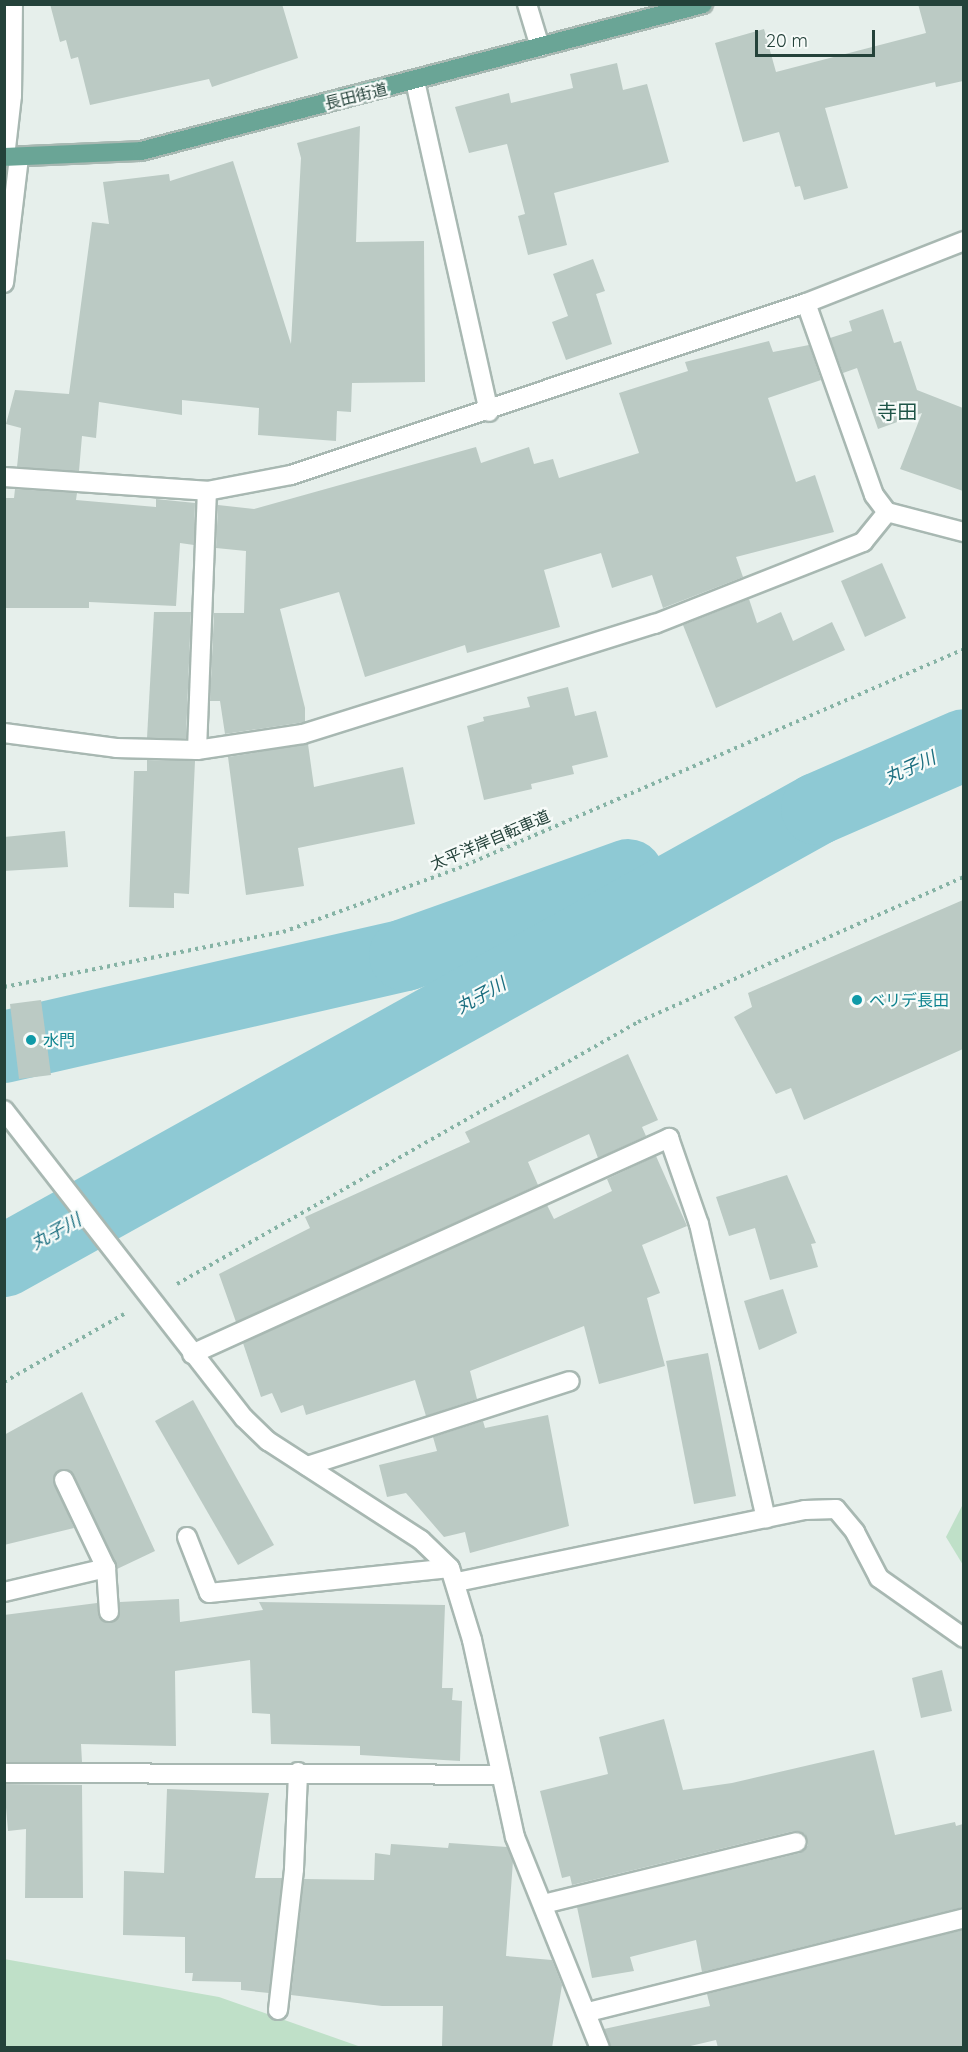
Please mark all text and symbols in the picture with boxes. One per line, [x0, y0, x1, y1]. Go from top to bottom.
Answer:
scale bar [758, 18, 878, 56]
text: 20 m [766, 29, 808, 52]
street label: 長田街道 [323, 79, 389, 113]
district label: 寺田 [877, 399, 917, 423]
water label: 丸子川 [881, 747, 939, 789]
street label: 太平洋岸自転車道 [427, 806, 553, 874]
water label: 丸子川 [452, 973, 510, 1019]
place label: ベリデ長田 [869, 990, 949, 1010]
marker: ベリデ長田 [850, 993, 864, 1007]
place label: 水門 [43, 1030, 75, 1050]
marker: 水門 [24, 1033, 38, 1047]
water label: 丸子川 [27, 1209, 85, 1255]

